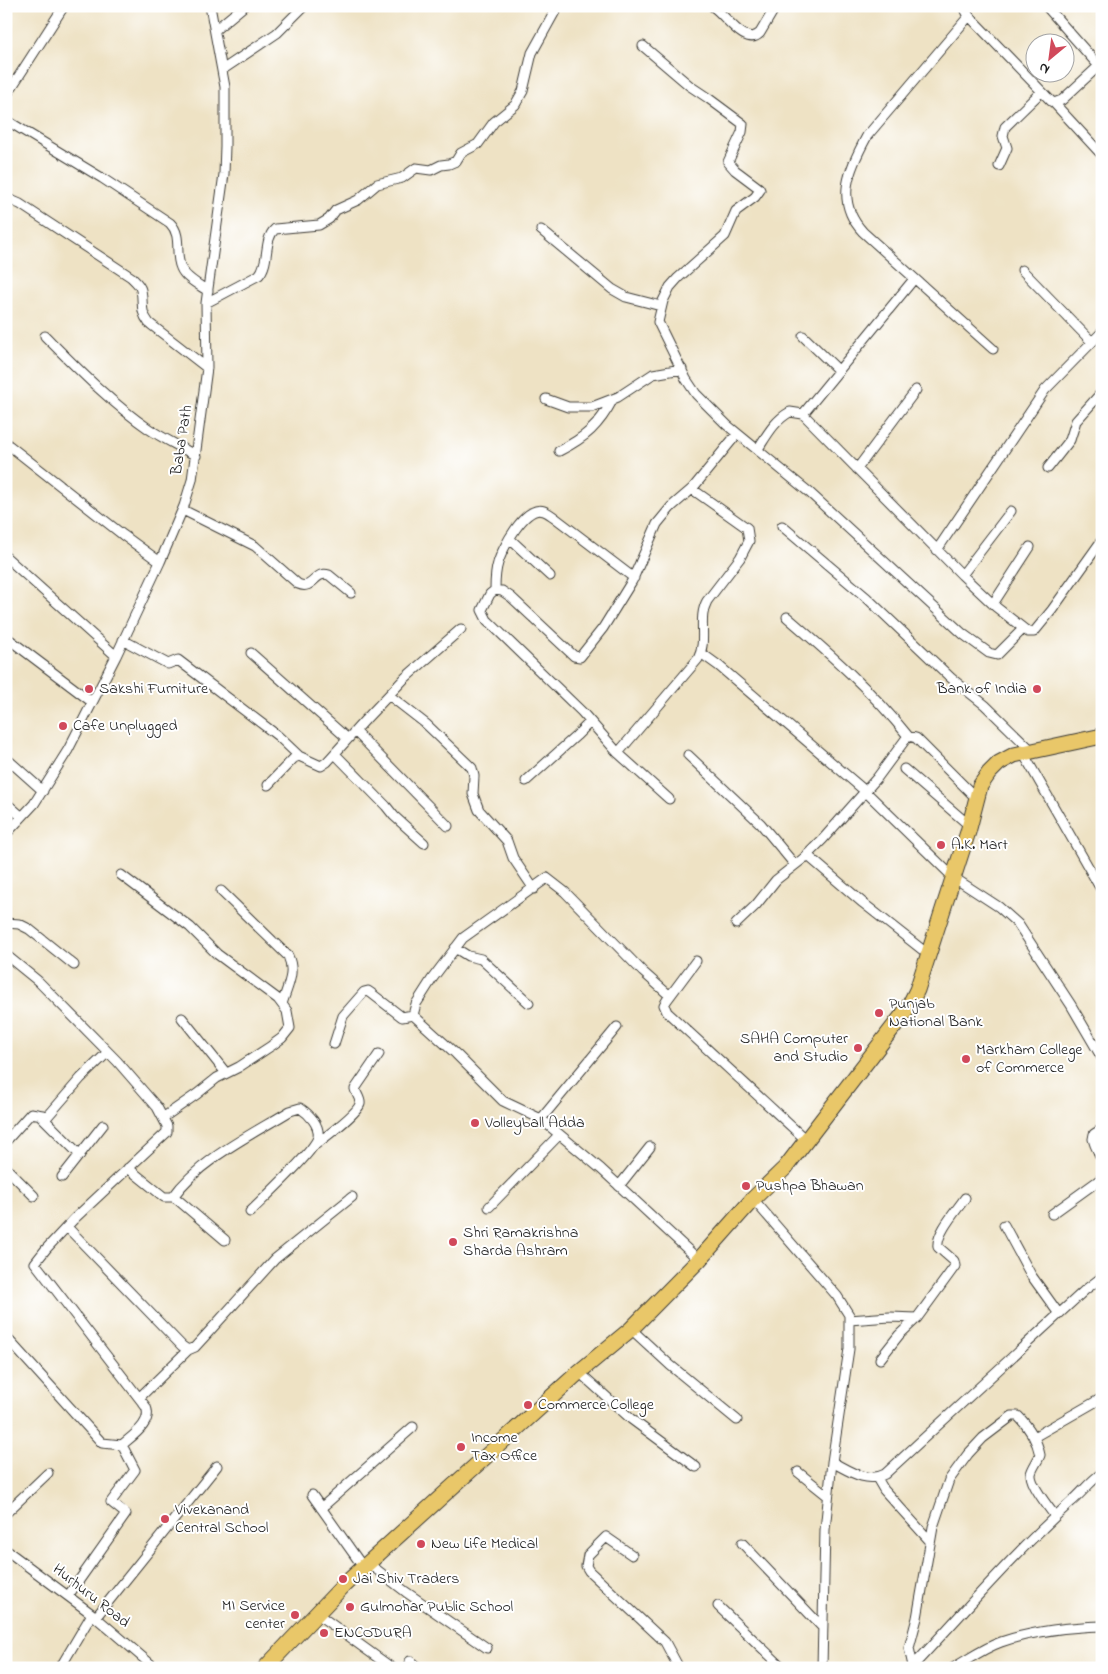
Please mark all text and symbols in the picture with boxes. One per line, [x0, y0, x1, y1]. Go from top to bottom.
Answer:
north arrow [1026, 32, 1076, 82]
text: N [1035, 57, 1054, 80]
street label: Baba Path [164, 403, 199, 478]
place label: Sakshi Furniture [99, 677, 209, 701]
place label: Bank of India [936, 677, 1027, 701]
marker: Sakshi Furniture [83, 683, 95, 695]
marker: Bank of India [1031, 683, 1043, 695]
place label: Cafe Unplugged [73, 714, 178, 738]
marker: Cafe Unplugged [57, 720, 69, 732]
place label: A.K. Mart [951, 833, 1008, 857]
marker: A.K. Mart [935, 839, 947, 851]
place label: Punjab National Bank [889, 992, 984, 1034]
marker: Punjab National Bank [873, 1007, 885, 1019]
place label: SAHA Computer and Studio [740, 1027, 848, 1069]
place label: Markham College of Commerce [976, 1038, 1083, 1080]
marker: SAHA Computer and Studio [852, 1042, 864, 1054]
marker: Markham College of Commerce [960, 1053, 972, 1065]
place label: Volleyball Adda [484, 1111, 585, 1135]
marker: Volleyball Adda [469, 1117, 481, 1129]
place label: Pushpa Bhawan [756, 1174, 864, 1198]
marker: Pushpa Bhawan [740, 1180, 752, 1192]
place label: Shri Ramakrishna Sharda Ashram [463, 1221, 578, 1263]
marker: Shri Ramakrishna Sharda Ashram [447, 1236, 459, 1248]
place label: Commerce College [538, 1393, 655, 1417]
marker: Commerce College [522, 1399, 534, 1411]
place label: Income Tax Office [471, 1426, 538, 1468]
marker: Income Tax Office [455, 1441, 467, 1453]
place label: Vivekanand Central School [174, 1498, 269, 1540]
marker: Vivekanand Central School [159, 1513, 171, 1525]
place label: New Life Medical [431, 1532, 538, 1556]
marker: New Life Medical [415, 1538, 427, 1550]
street label: Hurhuru Road [47, 1558, 135, 1634]
place label: Jai Shiv Traders [353, 1567, 459, 1591]
marker: Jai Shiv Traders [337, 1573, 349, 1585]
place label: MI Service center [222, 1594, 286, 1636]
place label: Gulmohar Public School [360, 1595, 513, 1619]
marker: Gulmohar Public School [344, 1601, 356, 1613]
marker: MI Service center [289, 1609, 301, 1621]
place label: ENCODURA [334, 1621, 412, 1645]
marker: ENCODURA [318, 1627, 330, 1639]

